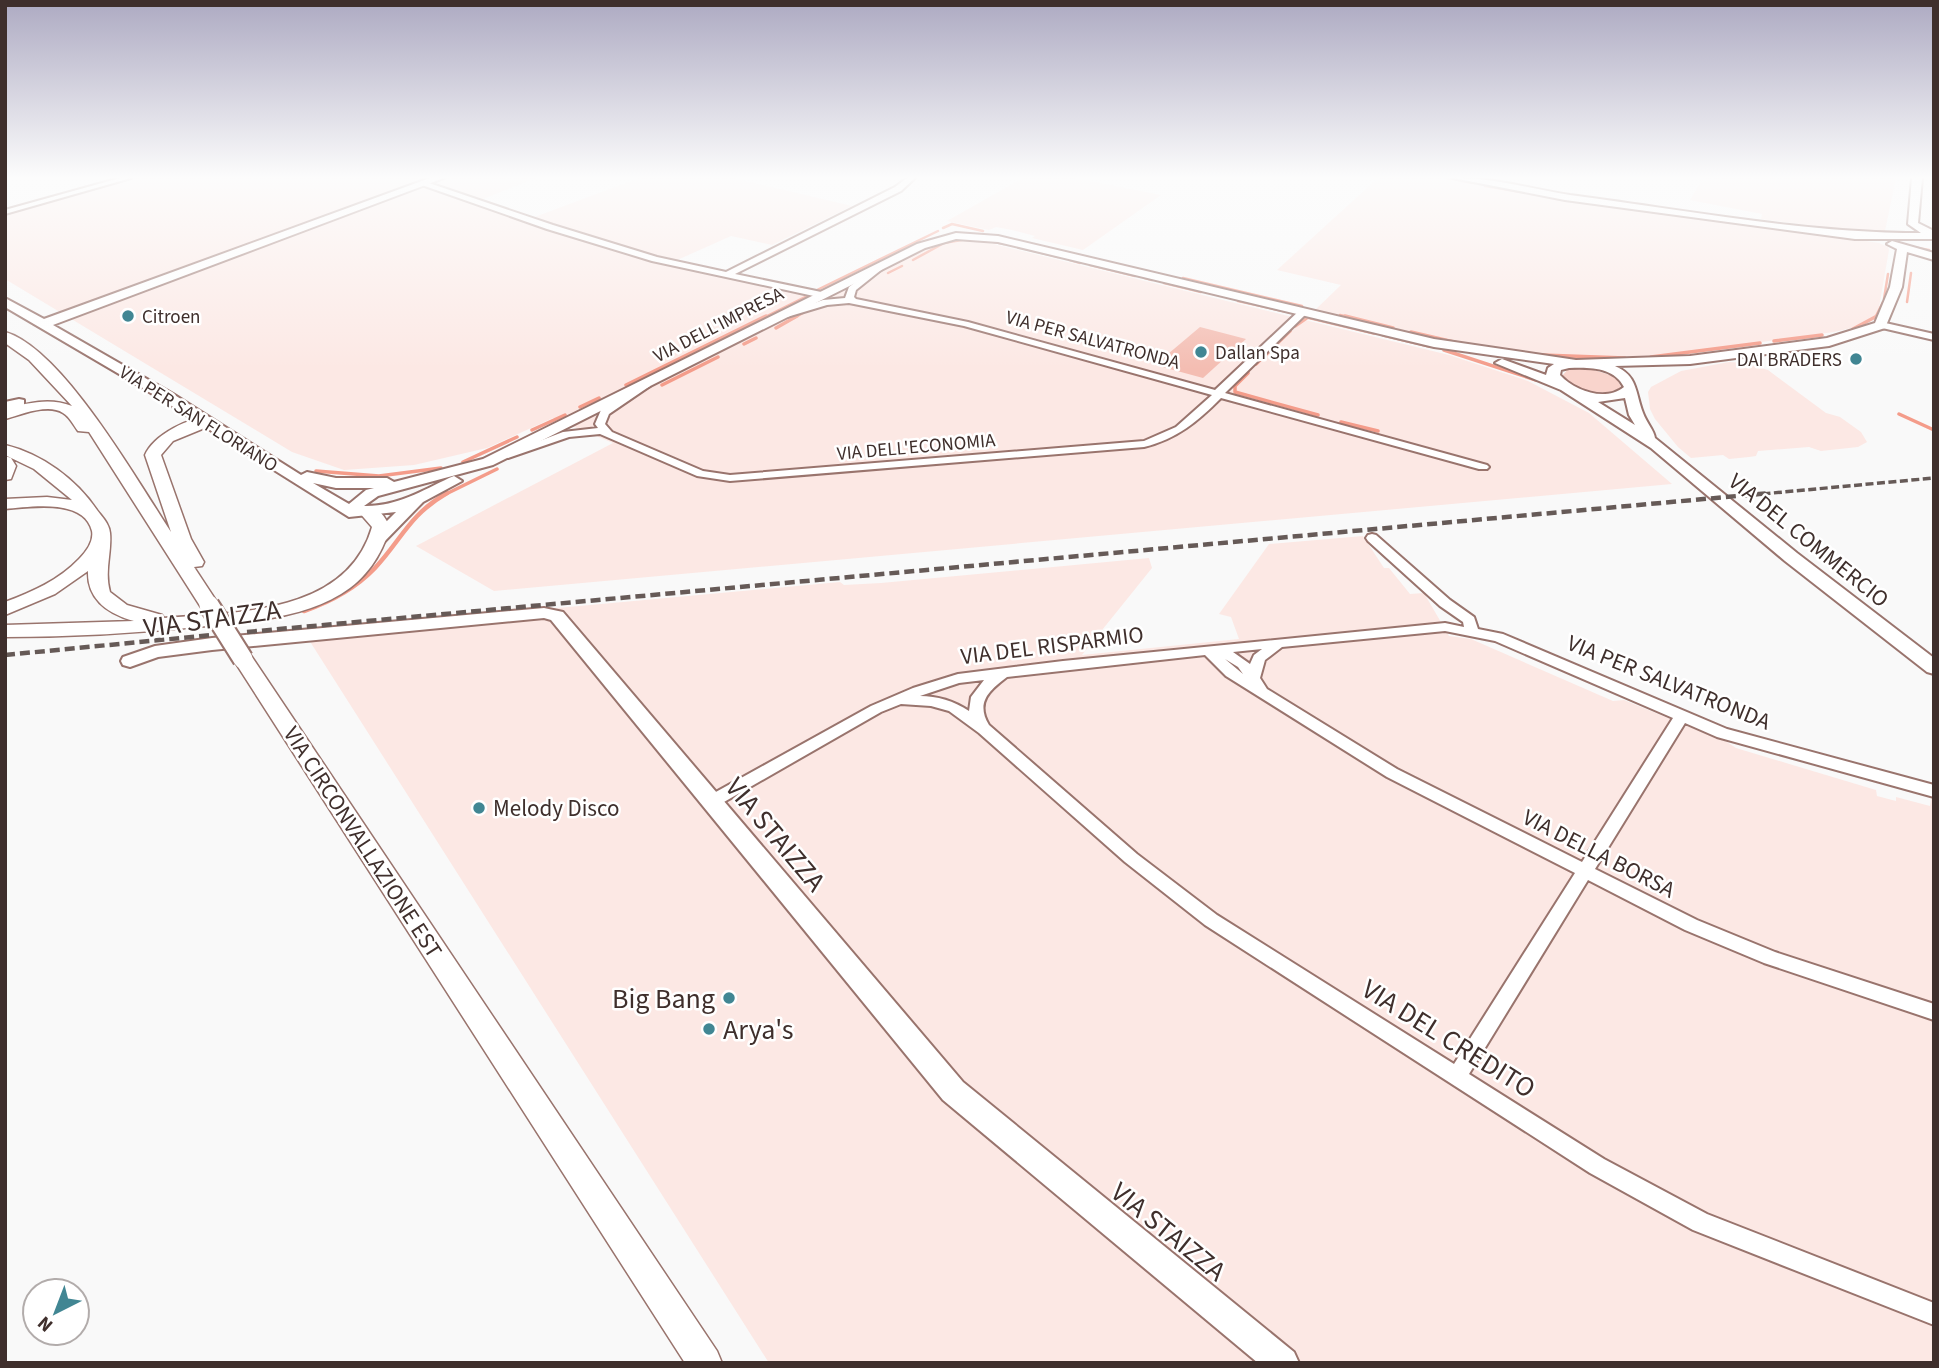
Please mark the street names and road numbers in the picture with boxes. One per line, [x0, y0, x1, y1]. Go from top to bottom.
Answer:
street label: VIA DELL'IMPRESA [649, 281, 789, 370]
street label: VIA PER SALVATRONDA [1003, 304, 1183, 377]
street label: VIA PER SAN FLORIANO [114, 359, 283, 479]
street label: VIA DELL'ECONOMIA [836, 427, 997, 468]
street label: VIA DEL COMMERCIO [1721, 465, 1896, 615]
street label: VIA STAIZZA [141, 589, 284, 648]
street label: VIA DEL RISPARMIO [959, 618, 1145, 673]
street label: VIA PER SALVATRONDA [1562, 627, 1776, 739]
street label: VIA CIRCONVALLAZIONE EST [275, 720, 450, 965]
street label: VIA STAIZZA [715, 769, 835, 901]
street label: VIA DELLA BORSA [1517, 801, 1681, 906]
street label: VIA DEL CREDITO [1354, 969, 1543, 1108]
street label: VIA STAIZZA [1102, 1173, 1235, 1291]

